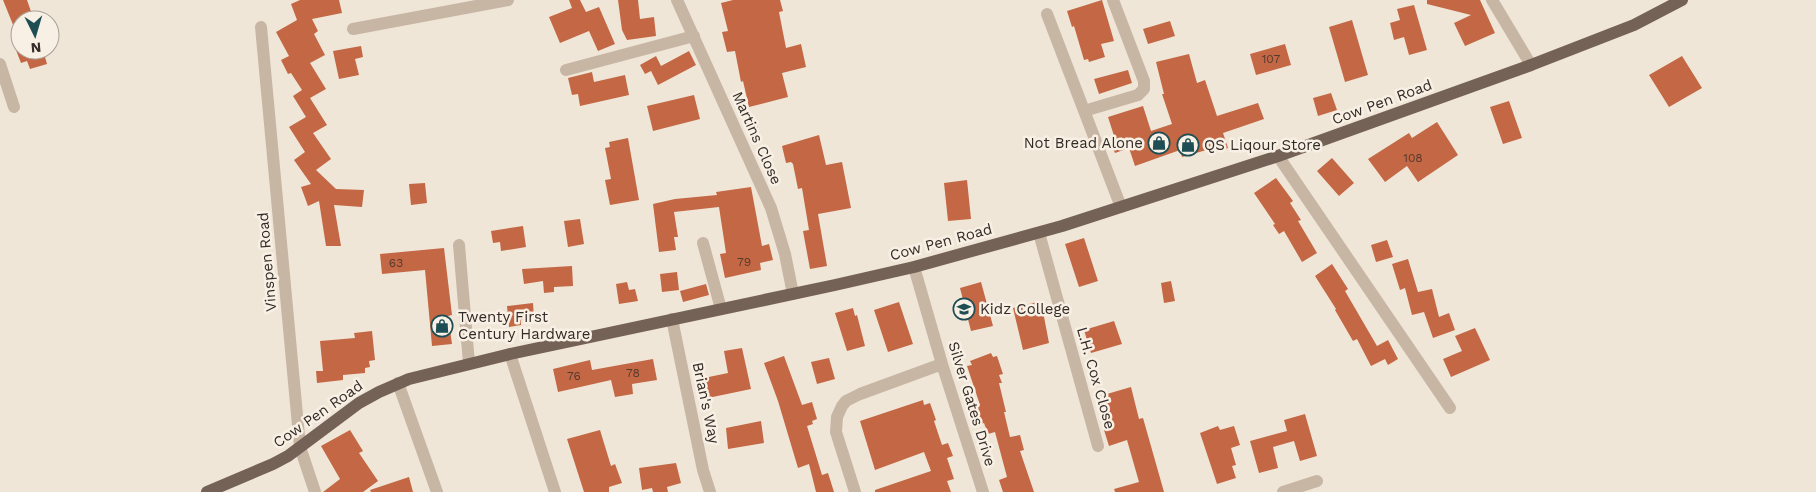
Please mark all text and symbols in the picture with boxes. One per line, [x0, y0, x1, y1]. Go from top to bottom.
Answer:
north arrow [10, 10, 60, 60]
text: N [30, 40, 42, 56]
house number: 107 [1262, 52, 1281, 66]
street label: Cow Pen Road [1330, 76, 1434, 128]
street label: Martins Close [728, 89, 786, 187]
shop icon: Not Bread Alone [1147, 131, 1171, 155]
shop icon: QS Liqour Store [1176, 133, 1200, 157]
place label: Not Bread Alone [1024, 134, 1143, 152]
place label: QS Liqour Store [1204, 136, 1321, 154]
house number: 108 [1403, 151, 1423, 165]
street label: Vinspen Road [254, 211, 280, 313]
street label: Cow Pen Road [888, 220, 994, 264]
house number: 79 [737, 255, 751, 269]
house number: 63 [389, 256, 403, 270]
school or university icon: Kidz College [952, 297, 976, 321]
place label: Kidz College [980, 300, 1070, 318]
place label: Twenty First Century Hardware [458, 308, 590, 343]
shop icon: Twenty First Century Hardware [430, 314, 454, 338]
street label: L.H. Cox Close [1073, 325, 1119, 431]
street label: Silver Gates Drive [944, 339, 1000, 469]
street label: Brian's Way [689, 361, 723, 446]
house number: 78 [626, 366, 640, 380]
house number: 76 [567, 369, 581, 383]
street label: Cow Pen Road [270, 376, 366, 452]

